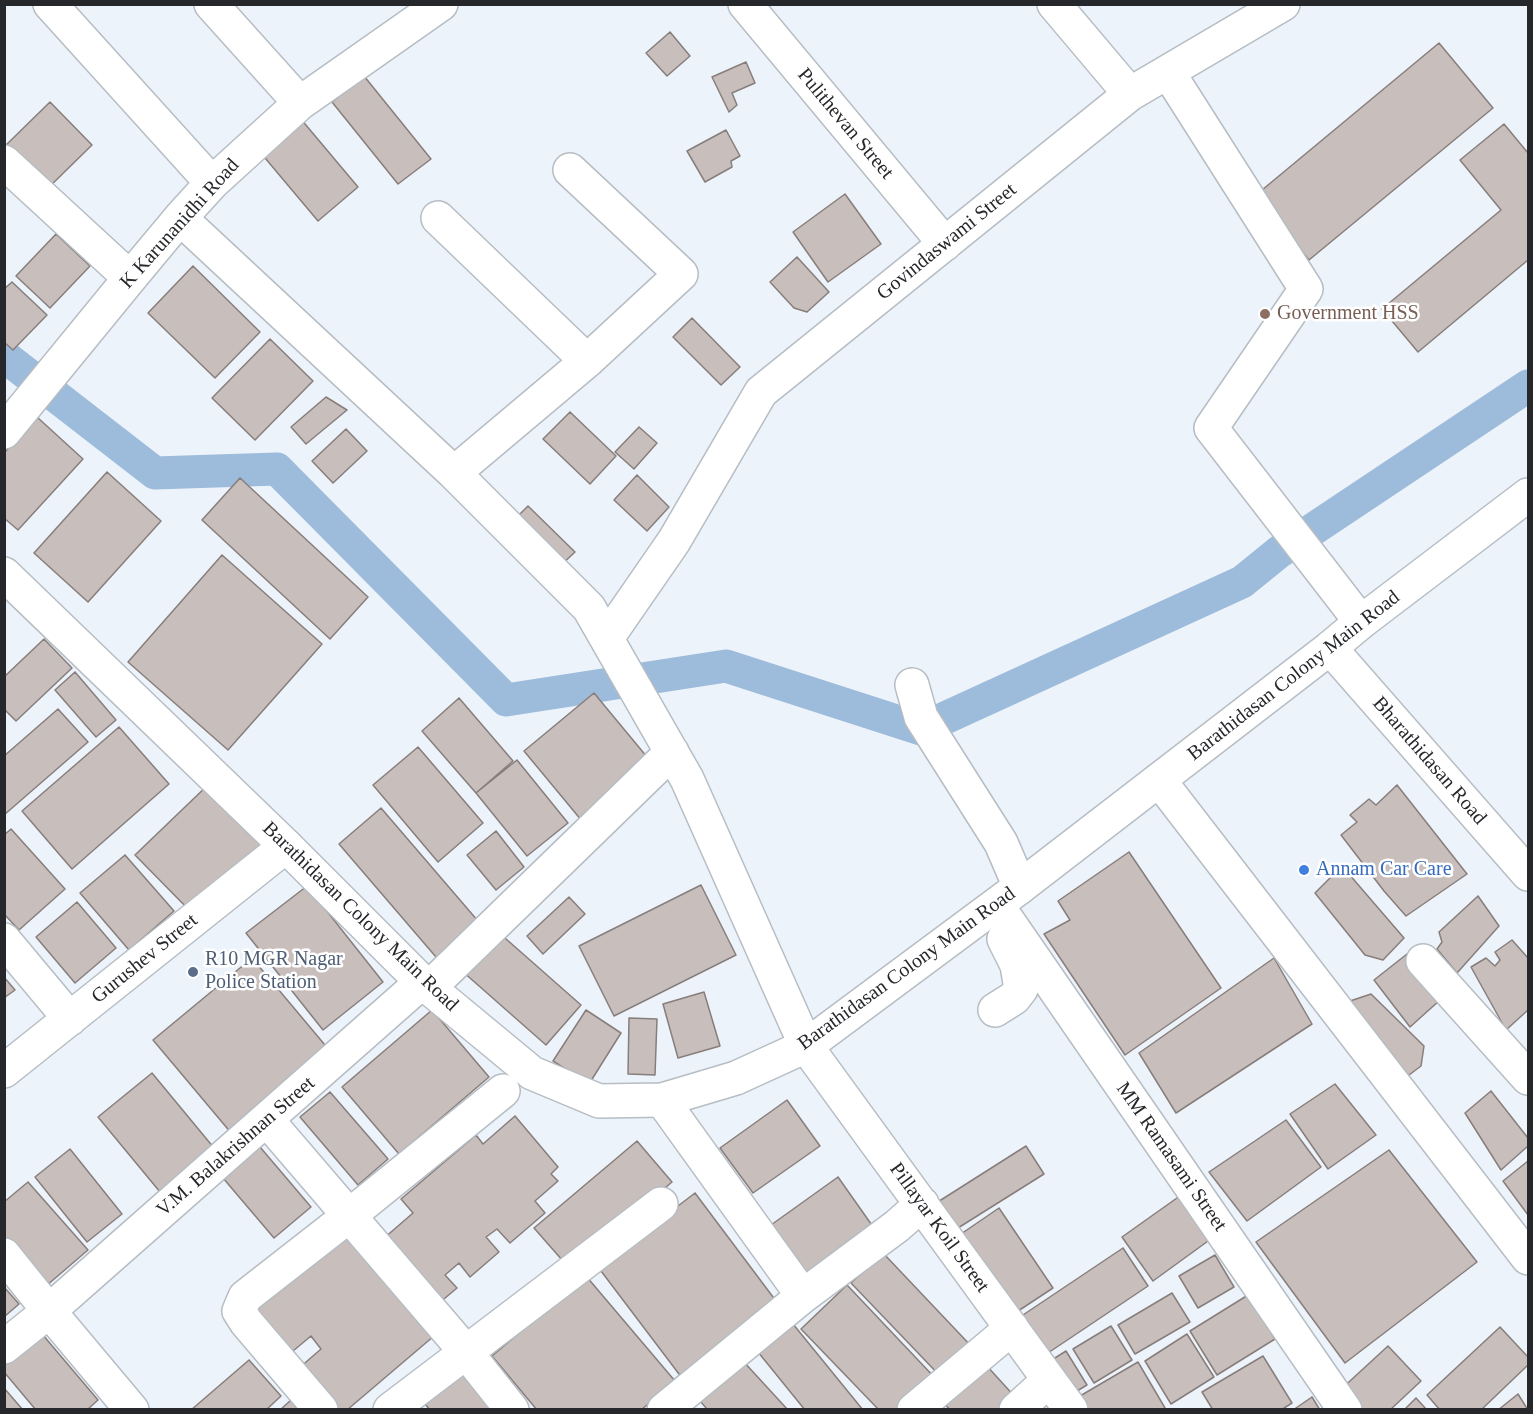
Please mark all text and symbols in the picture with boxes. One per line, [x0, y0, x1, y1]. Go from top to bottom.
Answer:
street label: Pulithevan Street [792, 64, 898, 184]
street label: K Karunanidhi Road [115, 154, 245, 294]
street label: Govindaswami Street [872, 178, 1022, 306]
place label: Government HSS [1277, 302, 1419, 326]
marker: Government HSS [1258, 307, 1272, 321]
street label: Barathidasan Colony Main Road [1183, 586, 1405, 766]
street label: Bharathidasan Road [1367, 692, 1491, 830]
street label: Barathidasan Colony Main Road [257, 817, 463, 1017]
place label: Annam Car Care [1316, 858, 1452, 882]
marker: Annam Car Care [1297, 863, 1311, 877]
street label: Barathidasan Colony Main Road [794, 882, 1020, 1056]
street label: Gurushev Street [87, 909, 203, 1009]
place label: R10 MGR Nagar Police Station [205, 948, 343, 995]
marker: R10 MGR Nagar Police Station [186, 965, 200, 979]
street label: V.M. Balakrishnan Street [152, 1072, 320, 1222]
street label: MM Ramasami Street [1111, 1078, 1231, 1236]
street label: Pillayar Koil Street [884, 1158, 994, 1298]

